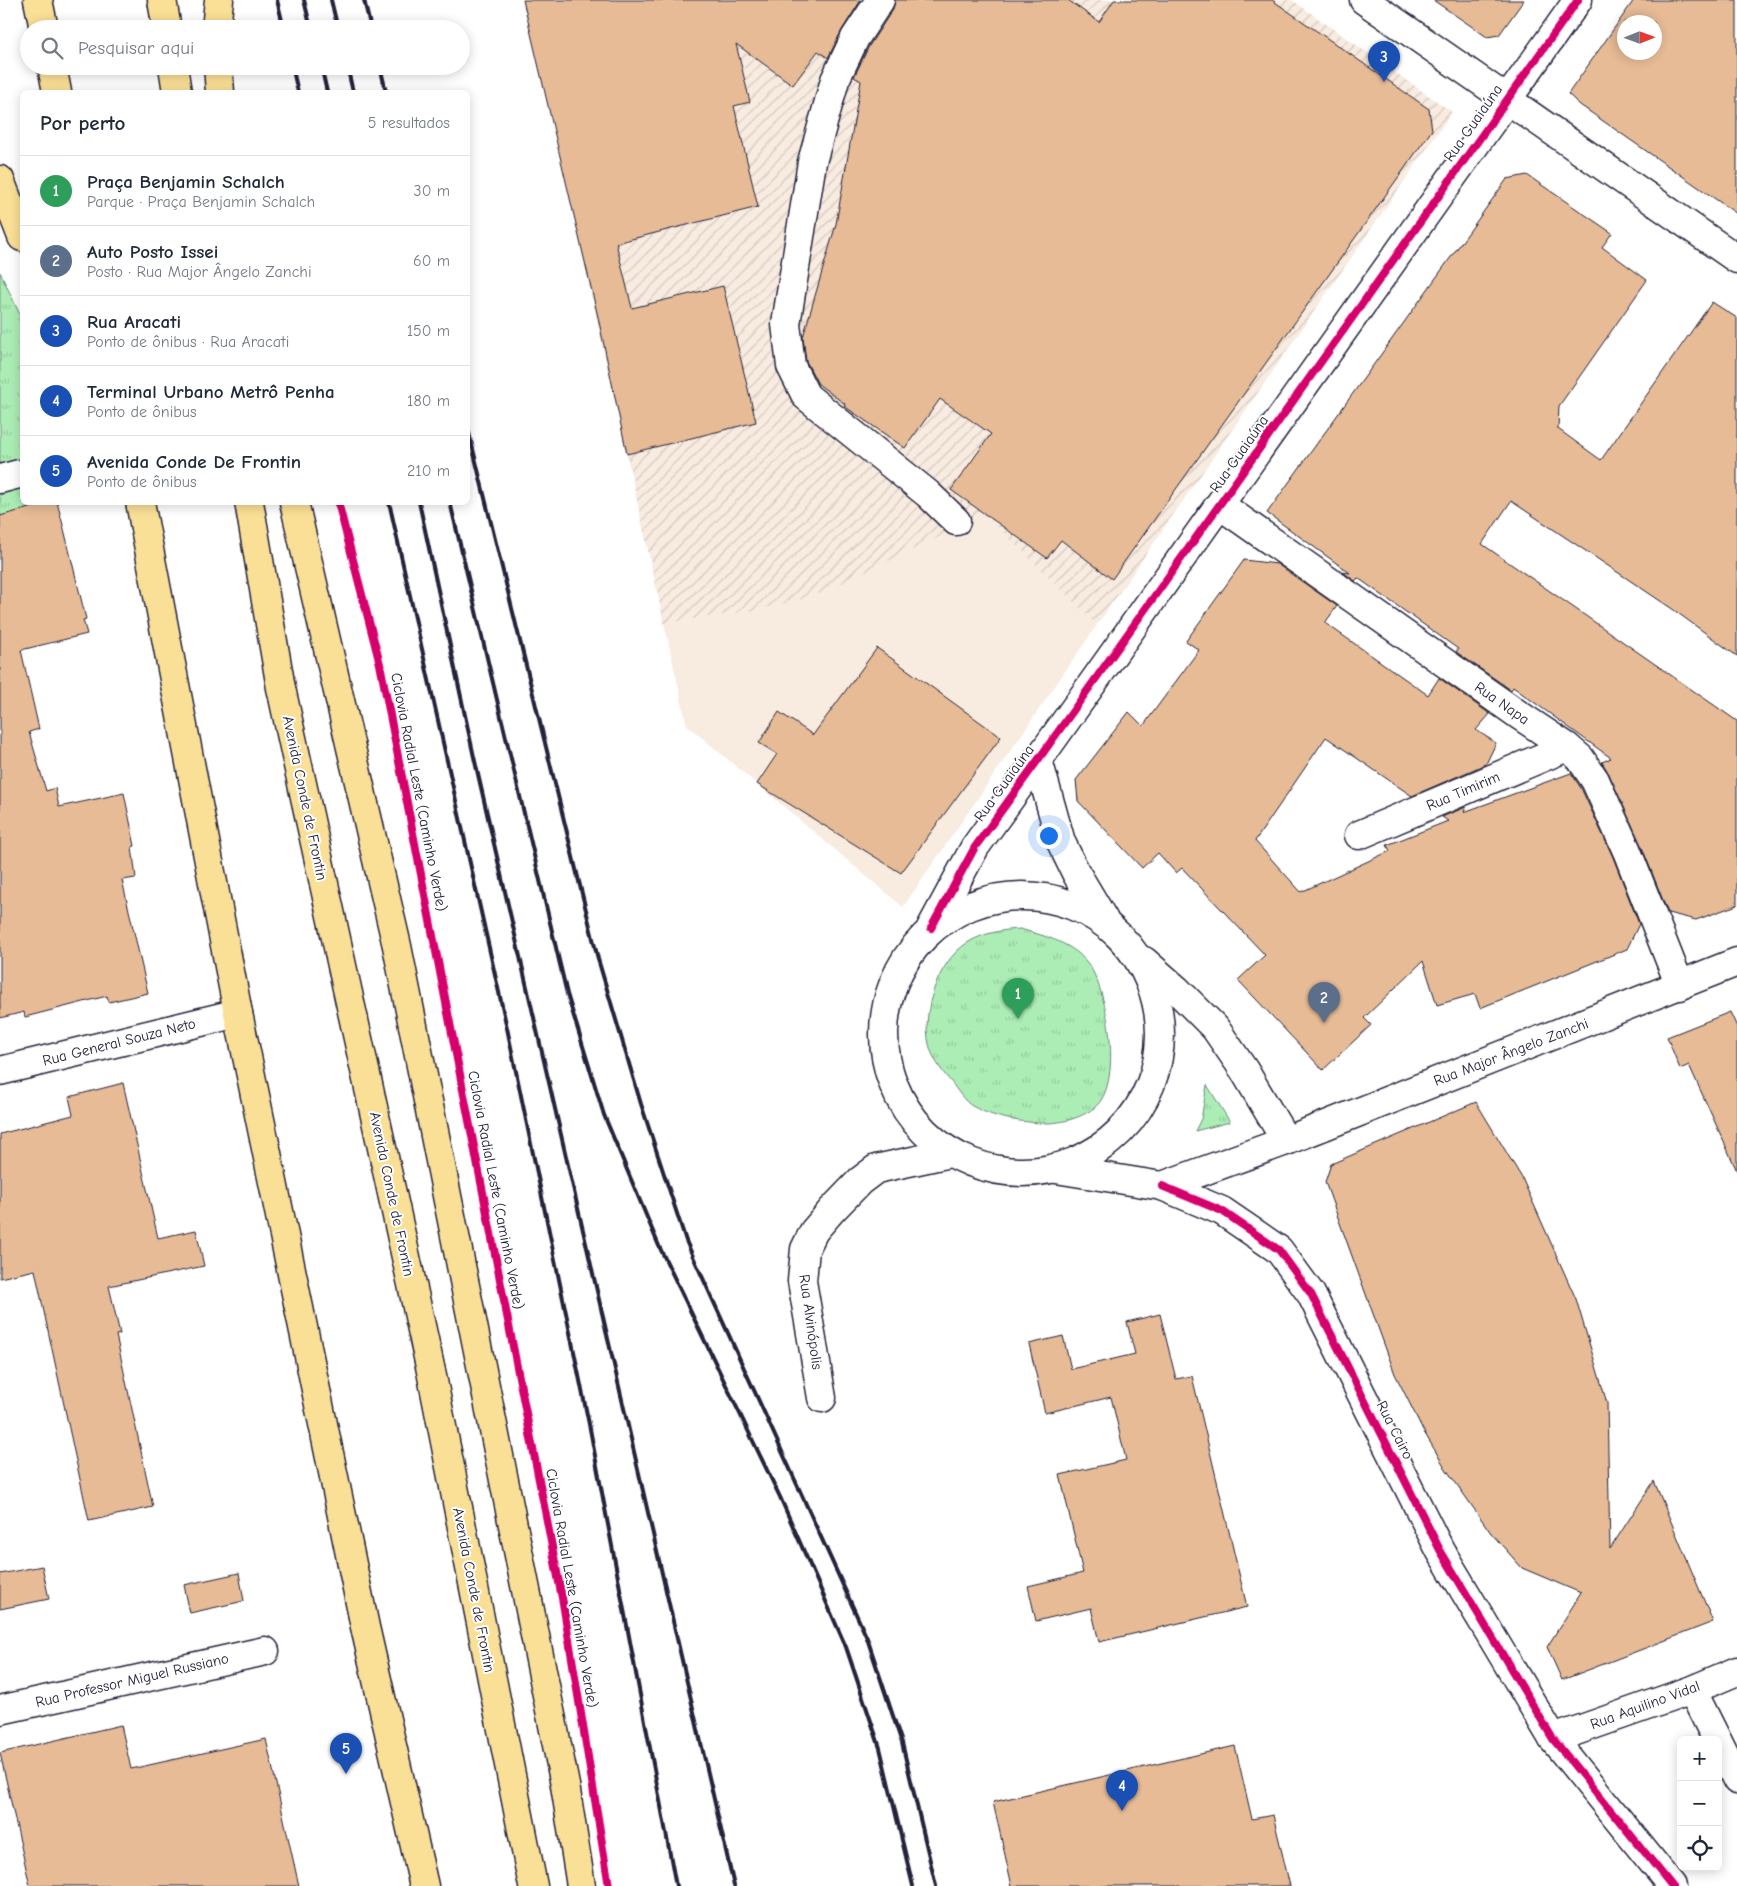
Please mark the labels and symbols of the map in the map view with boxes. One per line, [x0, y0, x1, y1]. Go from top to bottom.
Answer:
north arrow [1617, 15, 1662, 60]
pin: 3 [1368, 41, 1400, 82]
street label: Rua Guaiaúna [1440, 81, 1506, 165]
street label: Rua Guaiaúna [1206, 412, 1272, 496]
street label: Ciclovia Radial Leste (Caminho Verde) [387, 671, 451, 913]
street label: Rua Napa [1471, 678, 1533, 728]
street label: Avenida Conde de Frontin [279, 714, 331, 882]
street label: Rua Guaiaúna [970, 741, 1038, 825]
street label: Rua Timirim [1424, 767, 1502, 815]
your location [1036, 823, 1062, 849]
pin: 1 [1002, 978, 1034, 1019]
pin: 2 [1308, 982, 1340, 1023]
street label: Rua Major Ângelo Zanchi [1431, 1013, 1591, 1090]
street label: Rua General Souza Neto [41, 1014, 197, 1070]
street label: Ciclovia Radial Leste (Caminho Verde) [464, 1069, 528, 1311]
street label: Avenida Conde de Frontin [366, 1110, 418, 1278]
street label: Rua Alvinópolis [795, 1273, 827, 1371]
street label: Rua Cairo [1373, 1398, 1417, 1462]
street label: Ciclovia Radial Leste (Caminho Verde) [542, 1467, 602, 1709]
street label: Avenida Conde de Frontin [449, 1506, 499, 1674]
street label: Rua Professor Miguel Russiano [34, 1649, 231, 1711]
street label: Rua Aquilino Vidal [1588, 1677, 1702, 1733]
pin: 5 [330, 1733, 362, 1774]
pin: 4 [1106, 1770, 1138, 1811]

